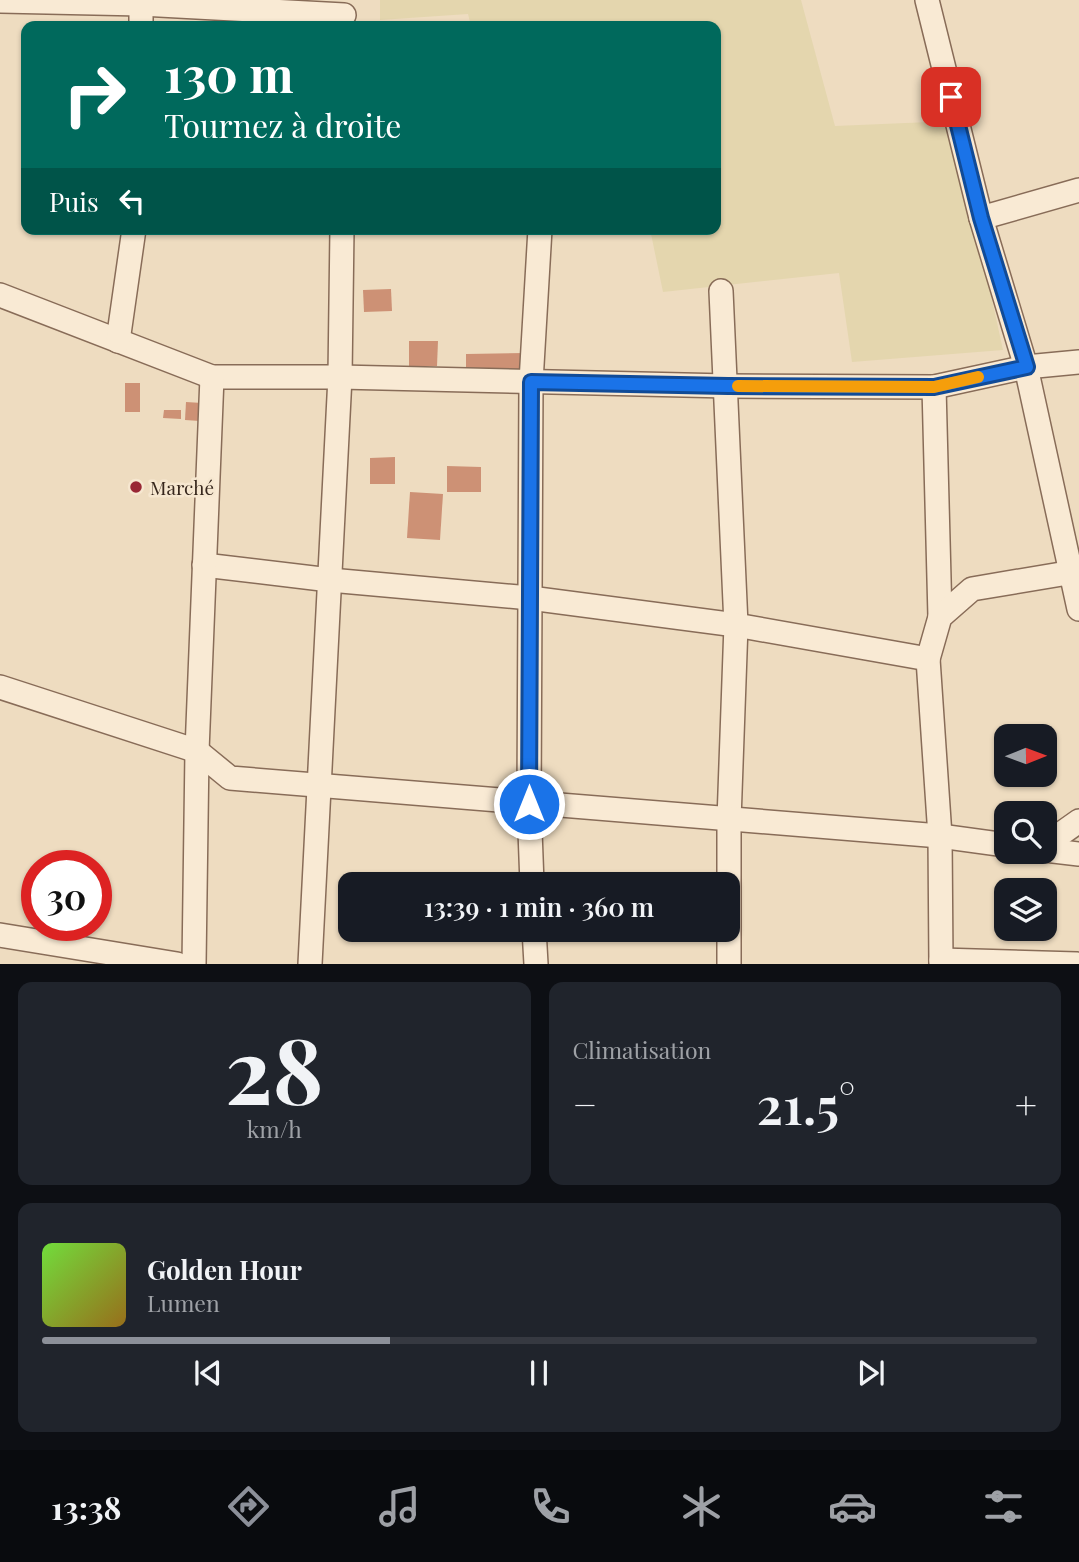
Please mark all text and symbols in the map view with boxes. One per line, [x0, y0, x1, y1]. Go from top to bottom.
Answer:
text: 130 m [164, 40, 294, 105]
icon: right [49, 49, 140, 140]
pin [921, 67, 981, 127]
icon: arrive [932, 78, 970, 116]
text: Tournez à droite [164, 103, 402, 146]
icon: left [113, 182, 151, 220]
text: Puis [49, 184, 99, 219]
place label: Marché [150, 474, 214, 500]
marker: Marché [128, 479, 144, 495]
north arrow [994, 724, 1057, 788]
map controls [994, 724, 1057, 941]
position arrow [492, 767, 566, 841]
button: search [994, 801, 1057, 864]
speed limit sign: 30 [21, 850, 112, 941]
button: layers [994, 878, 1057, 941]
text: 13:39 · 1 min · 360 m [424, 889, 654, 924]
text: 28 [225, 1007, 324, 1128]
text: Climatisation [573, 1034, 711, 1065]
text: 21.5° [756, 1069, 855, 1138]
text: − [573, 1078, 597, 1129]
text: + [1015, 1078, 1037, 1129]
text: km/h [247, 1113, 302, 1144]
text: Golden Hour [147, 1252, 302, 1287]
text: Lumen [147, 1287, 220, 1318]
icon: previous [189, 1354, 227, 1392]
icon: pause [520, 1354, 558, 1392]
icon: next [852, 1354, 890, 1392]
icon: directions [224, 1482, 273, 1531]
icon: music [375, 1482, 424, 1531]
icon: phone [526, 1482, 575, 1531]
icon: climate [677, 1482, 726, 1531]
icon: car [828, 1482, 877, 1531]
icon: filters [979, 1482, 1028, 1531]
text: 13:38 [51, 1485, 122, 1528]

